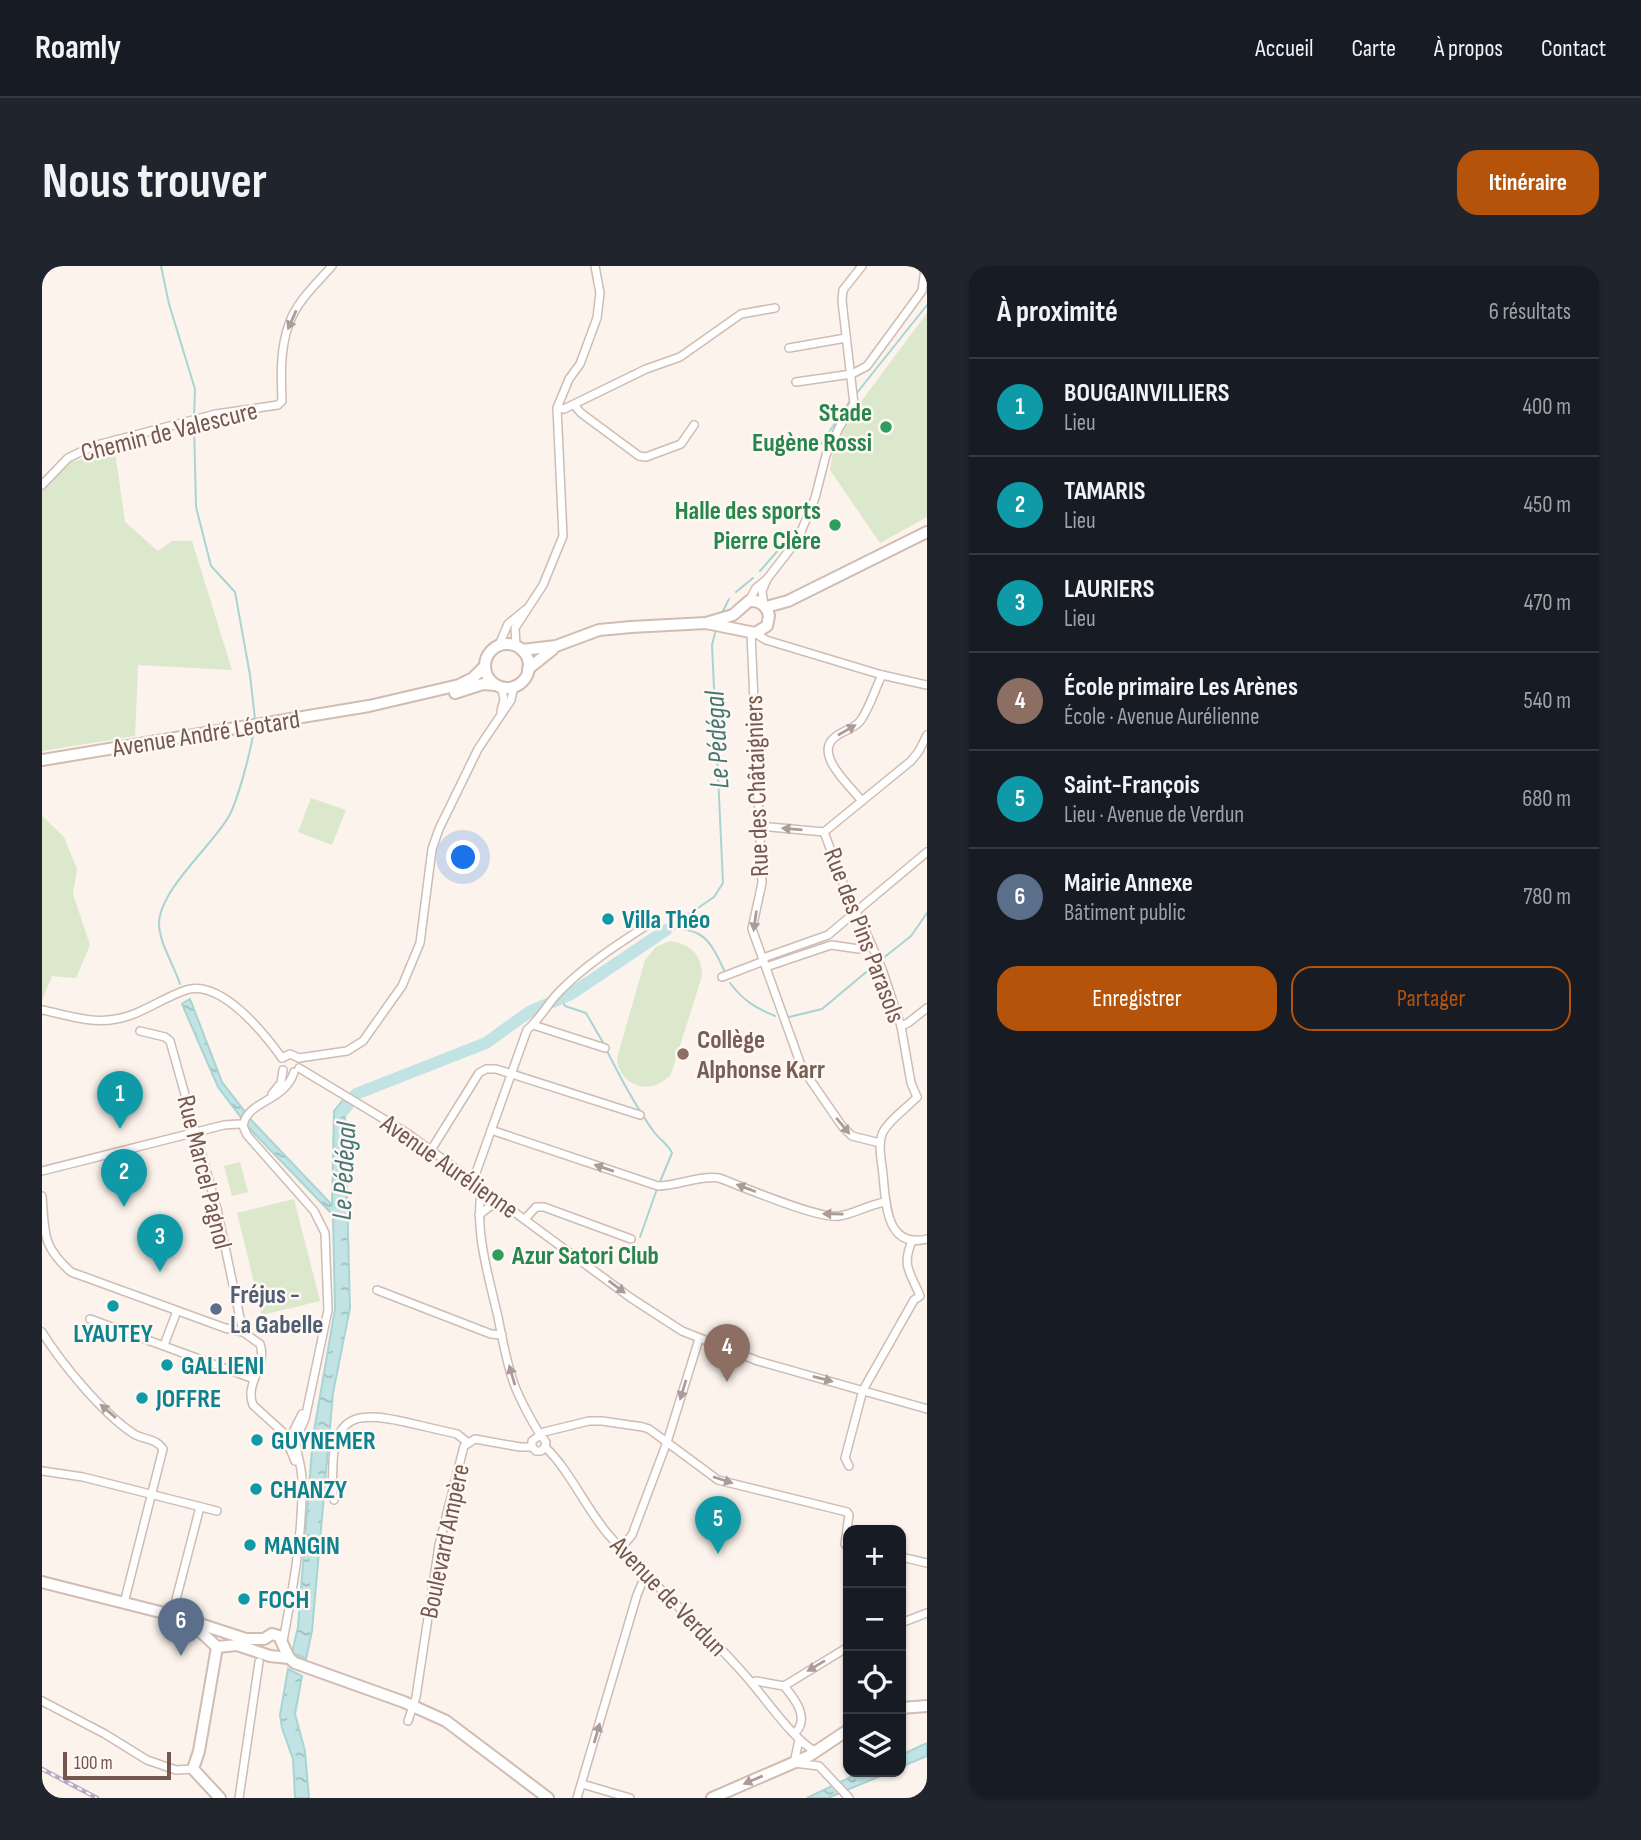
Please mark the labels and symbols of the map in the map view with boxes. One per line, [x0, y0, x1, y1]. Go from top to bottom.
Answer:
one-way arrow [286, 310, 298, 330]
street label: Chemin de Valescure [78, 396, 261, 469]
place label: Stade Eugène Rossi [752, 398, 872, 459]
marker: Stade Eugène Rossi [878, 419, 894, 435]
place label: Halle des sports Pierre Clère [675, 496, 821, 557]
marker: Halle des sports Pierre Clère [827, 517, 843, 533]
water label: Le Pédégal [698, 689, 737, 790]
street label: Rue des Châtaigniers [739, 695, 776, 877]
street label: Avenue André Léotard [109, 704, 302, 765]
one-way arrow [837, 724, 857, 737]
one-way arrow [780, 823, 802, 834]
your location [446, 840, 480, 874]
street label: Rue des Pins Parasols [816, 844, 911, 1027]
place label: Villa Théo [622, 905, 710, 936]
one-way arrow [749, 910, 760, 932]
marker: Villa Théo [600, 911, 616, 927]
place label: Collège Alphonse Karr [696, 1025, 825, 1086]
marker: Collège Alphonse Karr [675, 1046, 691, 1062]
pin: 1 [97, 1071, 143, 1129]
street label: Rue Marcel Pagnol [169, 1092, 238, 1253]
street label: Avenue Aurélienne [374, 1108, 524, 1226]
one-way arrow [836, 1116, 851, 1134]
water label: Le Pédégal [325, 1120, 364, 1221]
pin: 2 [101, 1149, 147, 1207]
one-way arrow [593, 1162, 614, 1173]
one-way arrow [736, 1183, 757, 1194]
one-way arrow [822, 1208, 844, 1220]
pin: 3 [137, 1214, 183, 1272]
place label: Azur Satori Club [511, 1241, 659, 1272]
marker: Azur Satori Club [490, 1247, 506, 1263]
place label: Fréjus - La Gabelle [230, 1280, 323, 1341]
one-way arrow [608, 1280, 626, 1294]
marker: LYAUTEY [105, 1298, 121, 1314]
marker: Fréjus - La Gabelle [208, 1301, 224, 1317]
place label: LYAUTEY [73, 1319, 153, 1350]
pin: 4 [704, 1324, 750, 1382]
place label: GALLIENI [181, 1351, 264, 1382]
marker: GALLIENI [159, 1357, 175, 1373]
one-way arrow [506, 1364, 517, 1386]
one-way arrow [813, 1375, 834, 1385]
one-way arrow [678, 1380, 688, 1401]
place label: JOFFRE [155, 1384, 221, 1415]
marker: JOFFRE [134, 1390, 150, 1406]
one-way arrow [100, 1403, 117, 1419]
place label: GUYNEMER [271, 1426, 376, 1457]
marker: GUYNEMER [249, 1432, 265, 1448]
street label: Boulevard Ampère [414, 1461, 477, 1621]
place label: CHANZY [270, 1475, 347, 1506]
one-way arrow [713, 1475, 734, 1486]
marker: CHANZY [248, 1481, 264, 1497]
pin: 5 [695, 1496, 741, 1554]
street label: Avenue de Verdun [602, 1530, 733, 1663]
place label: MANGIN [264, 1531, 340, 1562]
marker: MANGIN [242, 1537, 258, 1553]
place label: FOCH [258, 1585, 309, 1616]
marker: FOCH [236, 1591, 252, 1607]
pin: 6 [158, 1598, 204, 1656]
one-way arrow [806, 1659, 825, 1672]
one-way arrow [592, 1722, 602, 1743]
scale bar [63, 1749, 172, 1781]
one-way arrow [742, 1775, 763, 1786]

